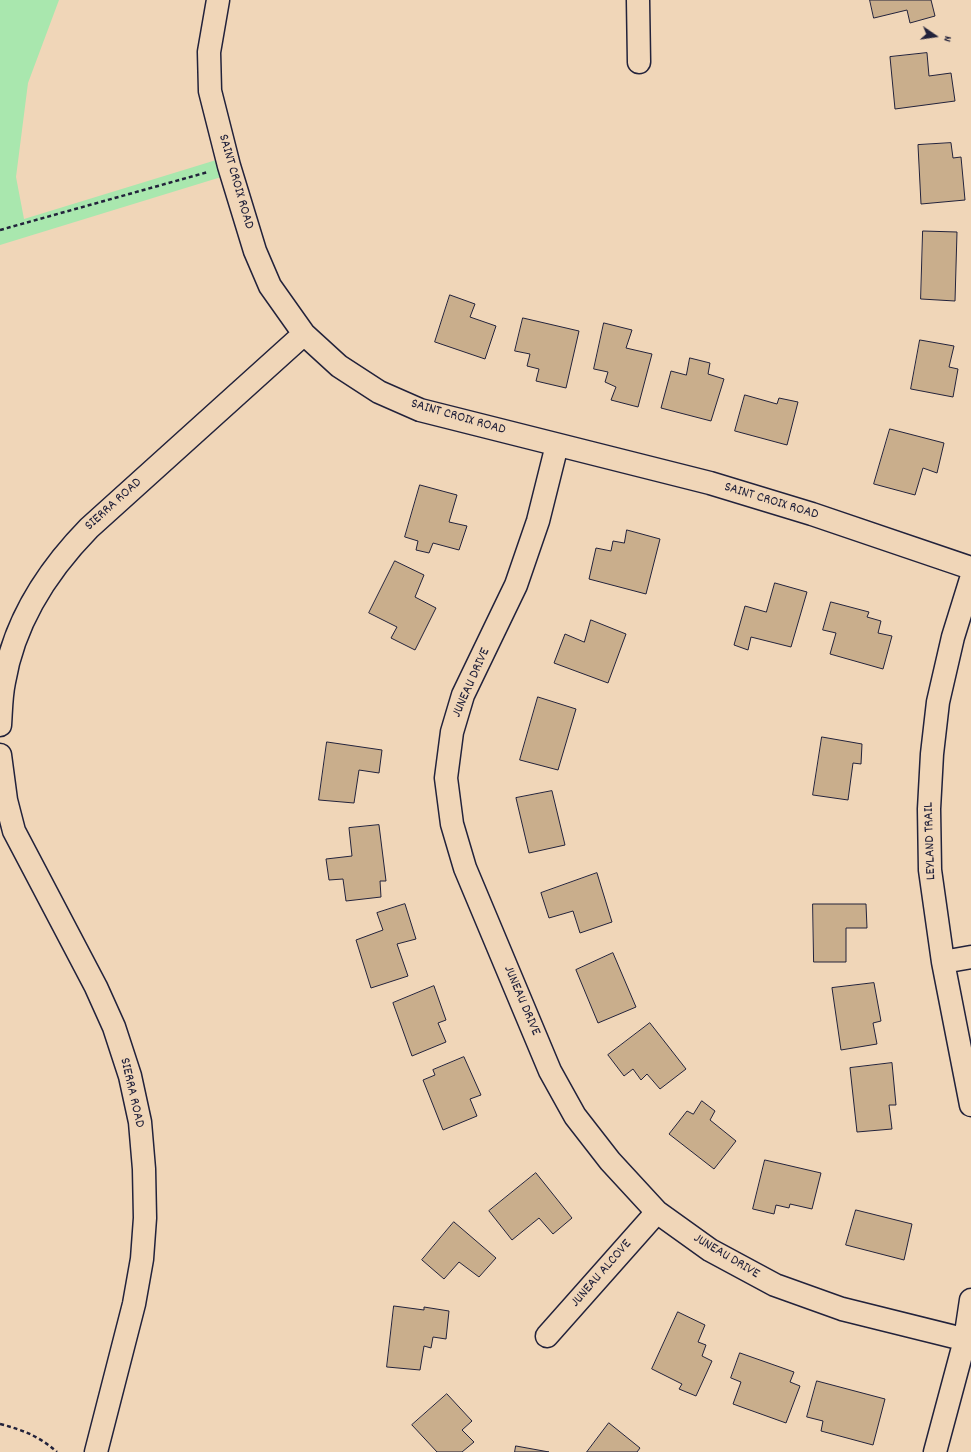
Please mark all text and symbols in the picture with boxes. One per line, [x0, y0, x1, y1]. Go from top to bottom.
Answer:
north arrow [915, 16, 955, 56]
text: N [938, 34, 955, 43]
street label: SAINT CROIX ROAD [213, 133, 257, 231]
street label: SAINT CROIX ROAD [409, 396, 507, 440]
street label: SIERRA ROAD [82, 475, 146, 535]
street label: SAINT CROIX ROAD [722, 480, 820, 524]
street label: JUNEAU DRIVE [449, 646, 495, 720]
street label: LEYLAND TRAIL [921, 802, 941, 880]
street label: JUNEAU DRIVE [499, 964, 543, 1038]
street label: SIERRA ROAD [115, 1056, 147, 1130]
street label: JUNEAU DRIVE [690, 1231, 762, 1283]
street label: JUNEAU ALCOVE [568, 1237, 636, 1311]

